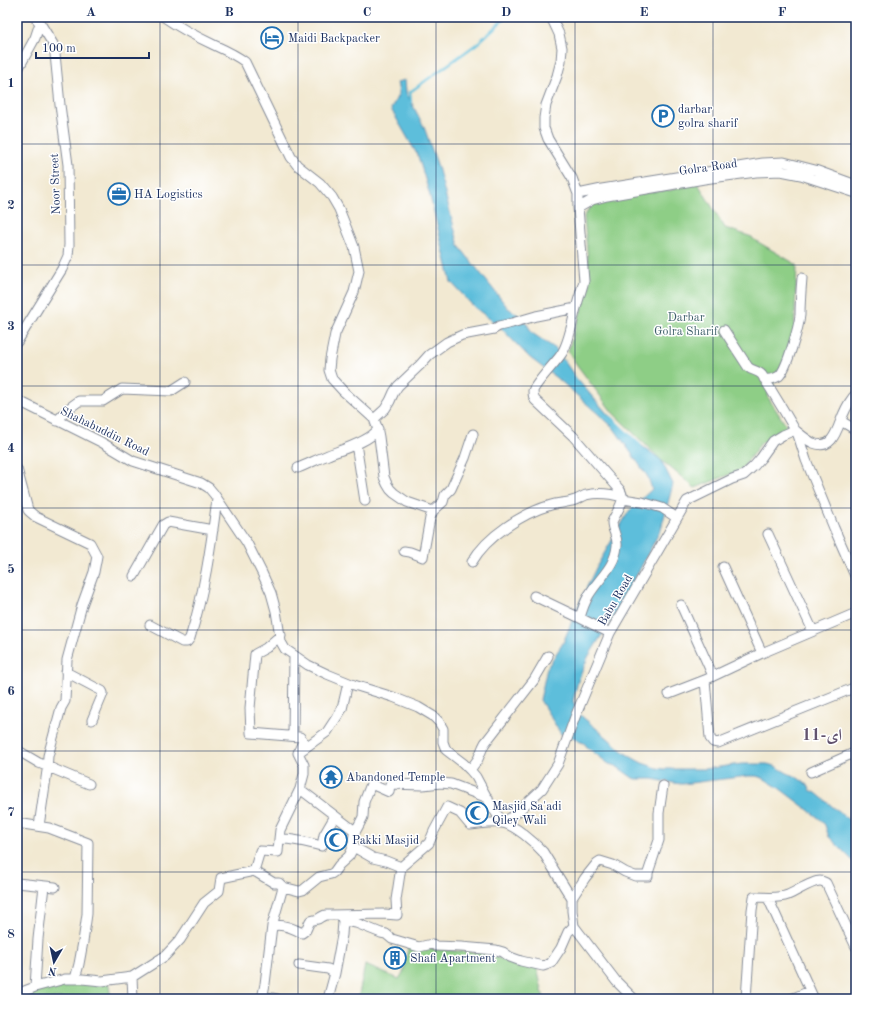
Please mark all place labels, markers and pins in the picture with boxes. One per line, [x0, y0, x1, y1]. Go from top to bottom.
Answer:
hotel icon: Maidi Backpacker [259, 25, 285, 51]
place label: Maidi Backpacker [288, 33, 380, 45]
parking icon: darbar golra sharif [650, 103, 676, 129]
place label: darbar golra sharif [678, 104, 739, 130]
office icon: HA Logistics [106, 181, 132, 207]
place label: HA Logistics [134, 189, 203, 201]
temple icon: Abandoned Temple [318, 764, 344, 790]
place label: Abandoned Temple [346, 772, 446, 784]
mosque icon: Masjid Sa'adi Qiley Wali [464, 800, 490, 826]
place label: Masjid Sa'adi Qiley Wali [492, 801, 562, 827]
mosque icon: Pakki Masjid [323, 827, 349, 853]
place label: Pakki Masjid [352, 835, 419, 847]
building icon: Shafi Apartment [382, 945, 408, 971]
place label: Shafi Apartment [410, 953, 496, 965]

